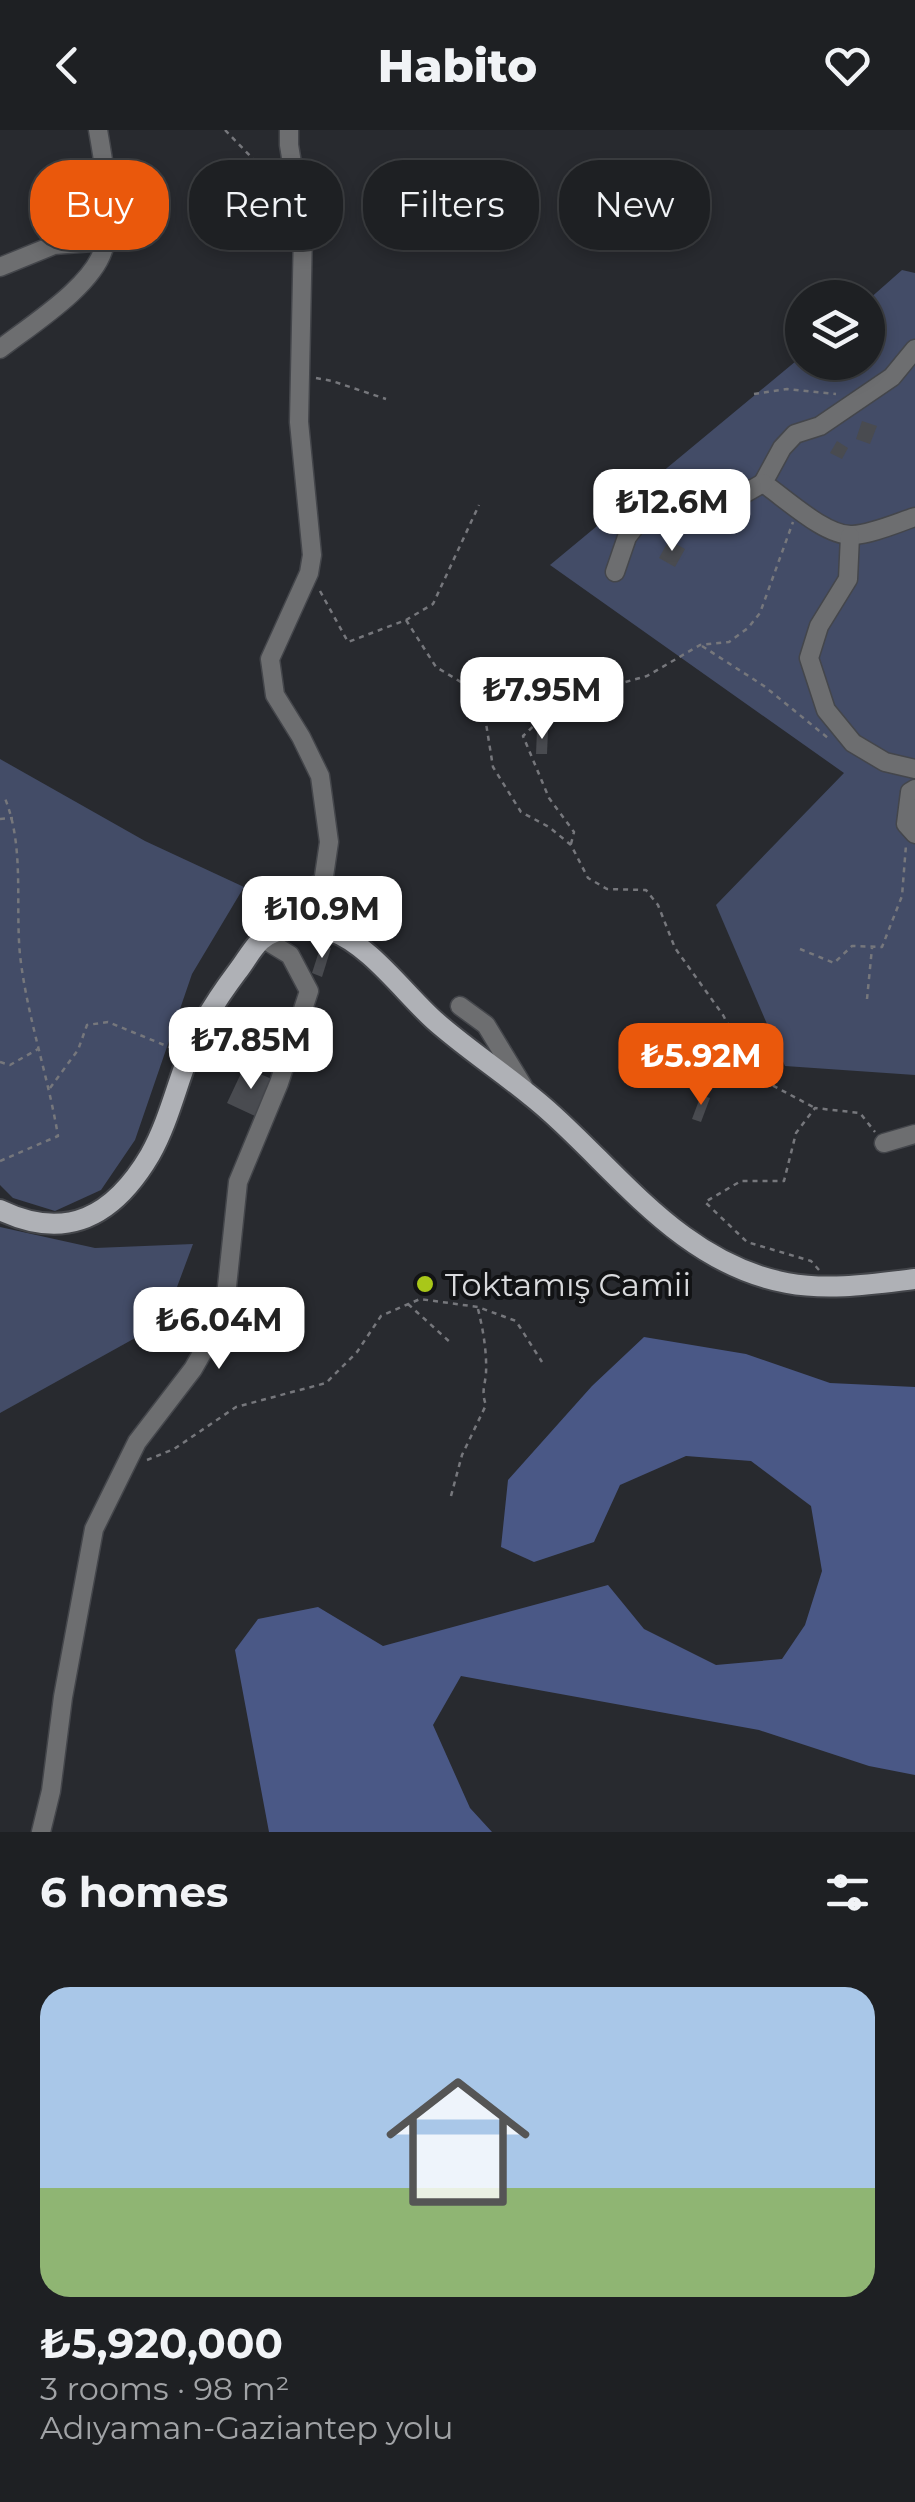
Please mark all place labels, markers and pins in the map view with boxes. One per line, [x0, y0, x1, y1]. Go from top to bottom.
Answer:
pin: ₺12.6M [591, 469, 753, 554]
pin: ₺7.95M [461, 657, 623, 742]
pin: ₺10.9M [241, 876, 403, 961]
pin: ₺7.85M [170, 1007, 332, 1092]
pin: ₺5.92M [620, 1023, 782, 1108]
place label: Toktamış Camii [445, 1265, 691, 1304]
marker: Toktamış Camii [414, 1273, 436, 1295]
pin: ₺6.04M [138, 1287, 300, 1372]

